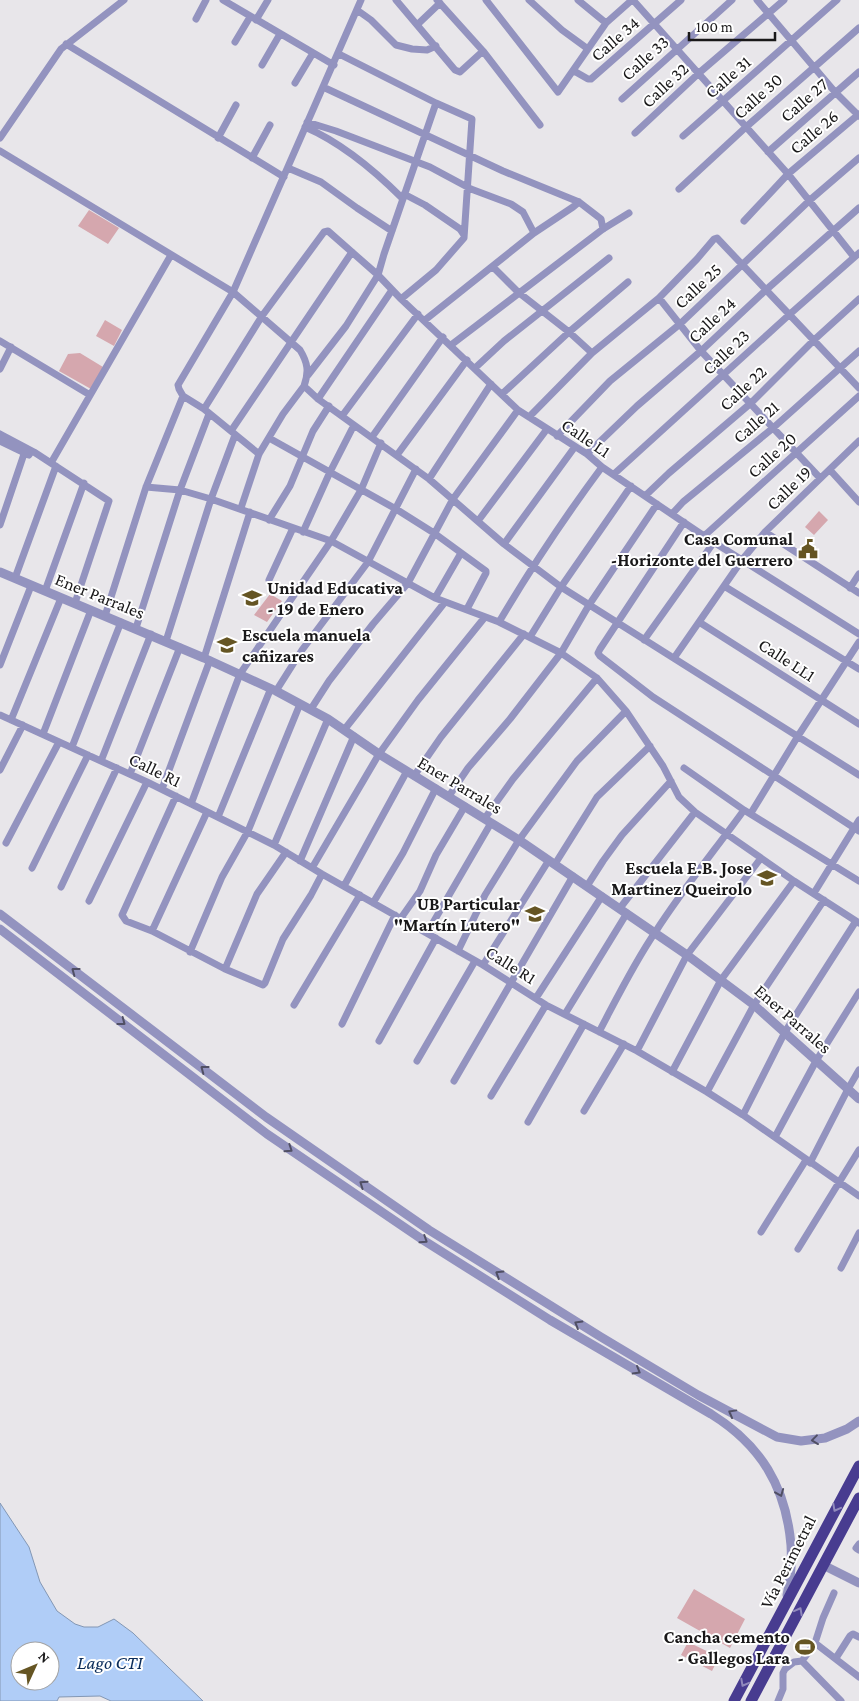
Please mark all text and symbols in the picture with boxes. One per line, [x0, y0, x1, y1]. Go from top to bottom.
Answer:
scale bar [689, 10, 775, 42]
street label: Calle 34 [587, 13, 643, 65]
text: 100 m [696, 19, 733, 35]
street label: Calle 33 [617, 32, 673, 84]
street label: Calle 31 [701, 52, 755, 102]
street label: Calle 32 [637, 58, 693, 112]
street label: Calle 30 [730, 69, 786, 123]
street label: Calle 27 [776, 74, 832, 126]
street label: Calle 26 [786, 106, 842, 158]
street label: Calle 25 [670, 259, 726, 313]
street label: Calle 24 [684, 293, 740, 347]
street label: Calle 23 [698, 325, 754, 379]
street label: Calle 22 [715, 361, 771, 415]
street label: Calle 21 [729, 397, 783, 447]
street label: Calle L1 [558, 414, 614, 462]
street label: Calle 20 [744, 428, 800, 482]
street label: Calle 19 [762, 462, 816, 514]
place label: Casa Comunal -Horizonte del Guerrero [610, 529, 793, 570]
public building icon: Casa Comunal -Horizonte del Guerrero [797, 538, 819, 560]
street label: Ener Parrales [52, 569, 148, 623]
place label: Unidad Educativa - 19 de Enero [267, 578, 403, 619]
school or university icon: Unidad Educativa - 19 de Enero [241, 587, 263, 609]
place label: Escuela manuela cañizares [242, 625, 371, 666]
school or university icon: Escuela manuela cañizares [216, 634, 238, 656]
street label: Calle LL1 [755, 634, 819, 686]
street label: Calle R1 [126, 749, 184, 791]
street label: Ener Parrales [414, 752, 506, 818]
place label: Escuela E.B. Jose Martinez Queirolo [611, 858, 752, 899]
school or university icon: Escuela E.B. Jose Martinez Queirolo [756, 867, 778, 889]
place label: UB Particular "Martín Lutero" [394, 894, 520, 935]
school or university icon: UB Particular "Martín Lutero" [524, 903, 546, 925]
street label: Calle R1 [482, 942, 540, 988]
one-way arrow [72, 968, 81, 976]
street label: Ener Parrales [751, 980, 835, 1058]
one-way arrow [116, 1017, 125, 1025]
one-way arrow [200, 1066, 210, 1075]
one-way arrow [283, 1143, 293, 1152]
one-way arrow [360, 1181, 369, 1190]
one-way arrow [418, 1234, 427, 1244]
one-way arrow [495, 1271, 504, 1280]
one-way arrow [575, 1320, 584, 1330]
one-way arrow [632, 1365, 641, 1375]
one-way arrow [729, 1409, 738, 1419]
one-way arrow [811, 1434, 819, 1445]
one-way arrow [774, 1488, 784, 1497]
one-way arrow [832, 1503, 842, 1512]
street label: Vía Perimetral [756, 1512, 820, 1612]
one-way arrow [793, 1608, 803, 1617]
place label: Cancha cemento - Gallegos Lara [664, 1627, 790, 1668]
sports icon: Cancha cemento - Gallegos Lara [794, 1636, 816, 1658]
north arrow [10, 1641, 60, 1691]
text: N [35, 1648, 54, 1666]
water label: Lago CTI [77, 1652, 144, 1673]
one-way arrow [740, 1678, 750, 1687]

